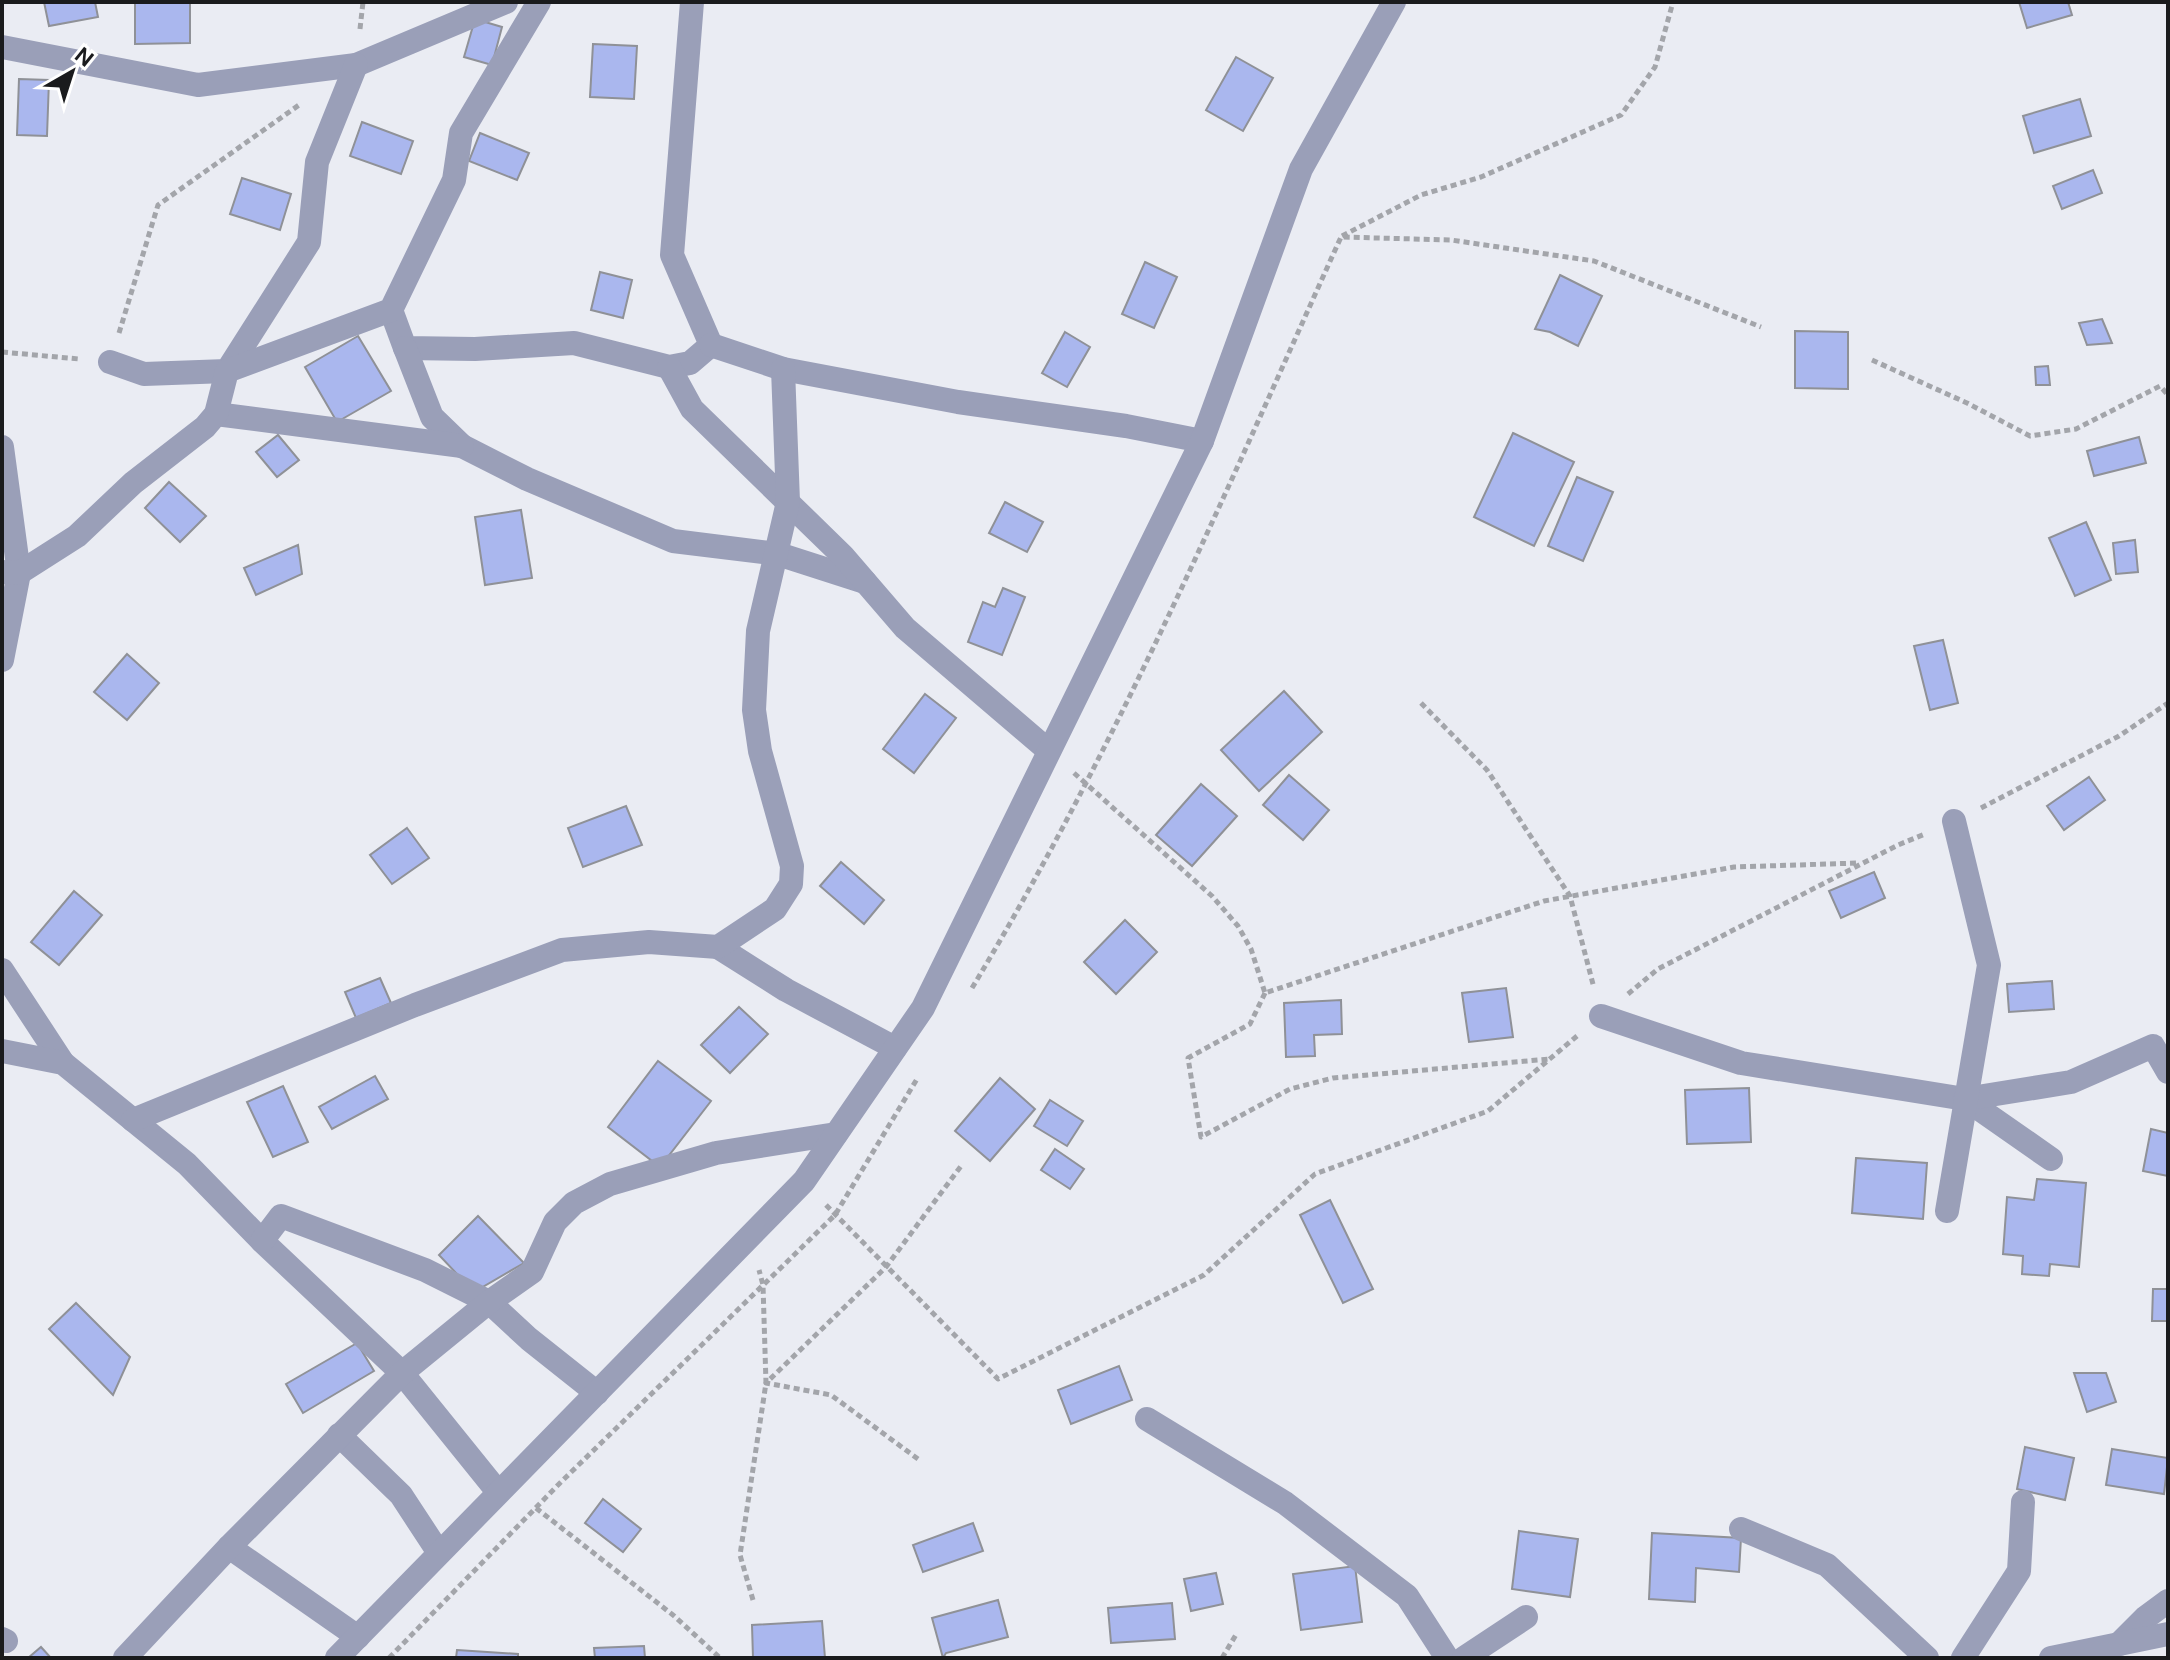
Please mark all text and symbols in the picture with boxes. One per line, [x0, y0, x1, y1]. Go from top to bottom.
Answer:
north arrow [32, 32, 112, 112]
text: N [69, 41, 100, 73]

